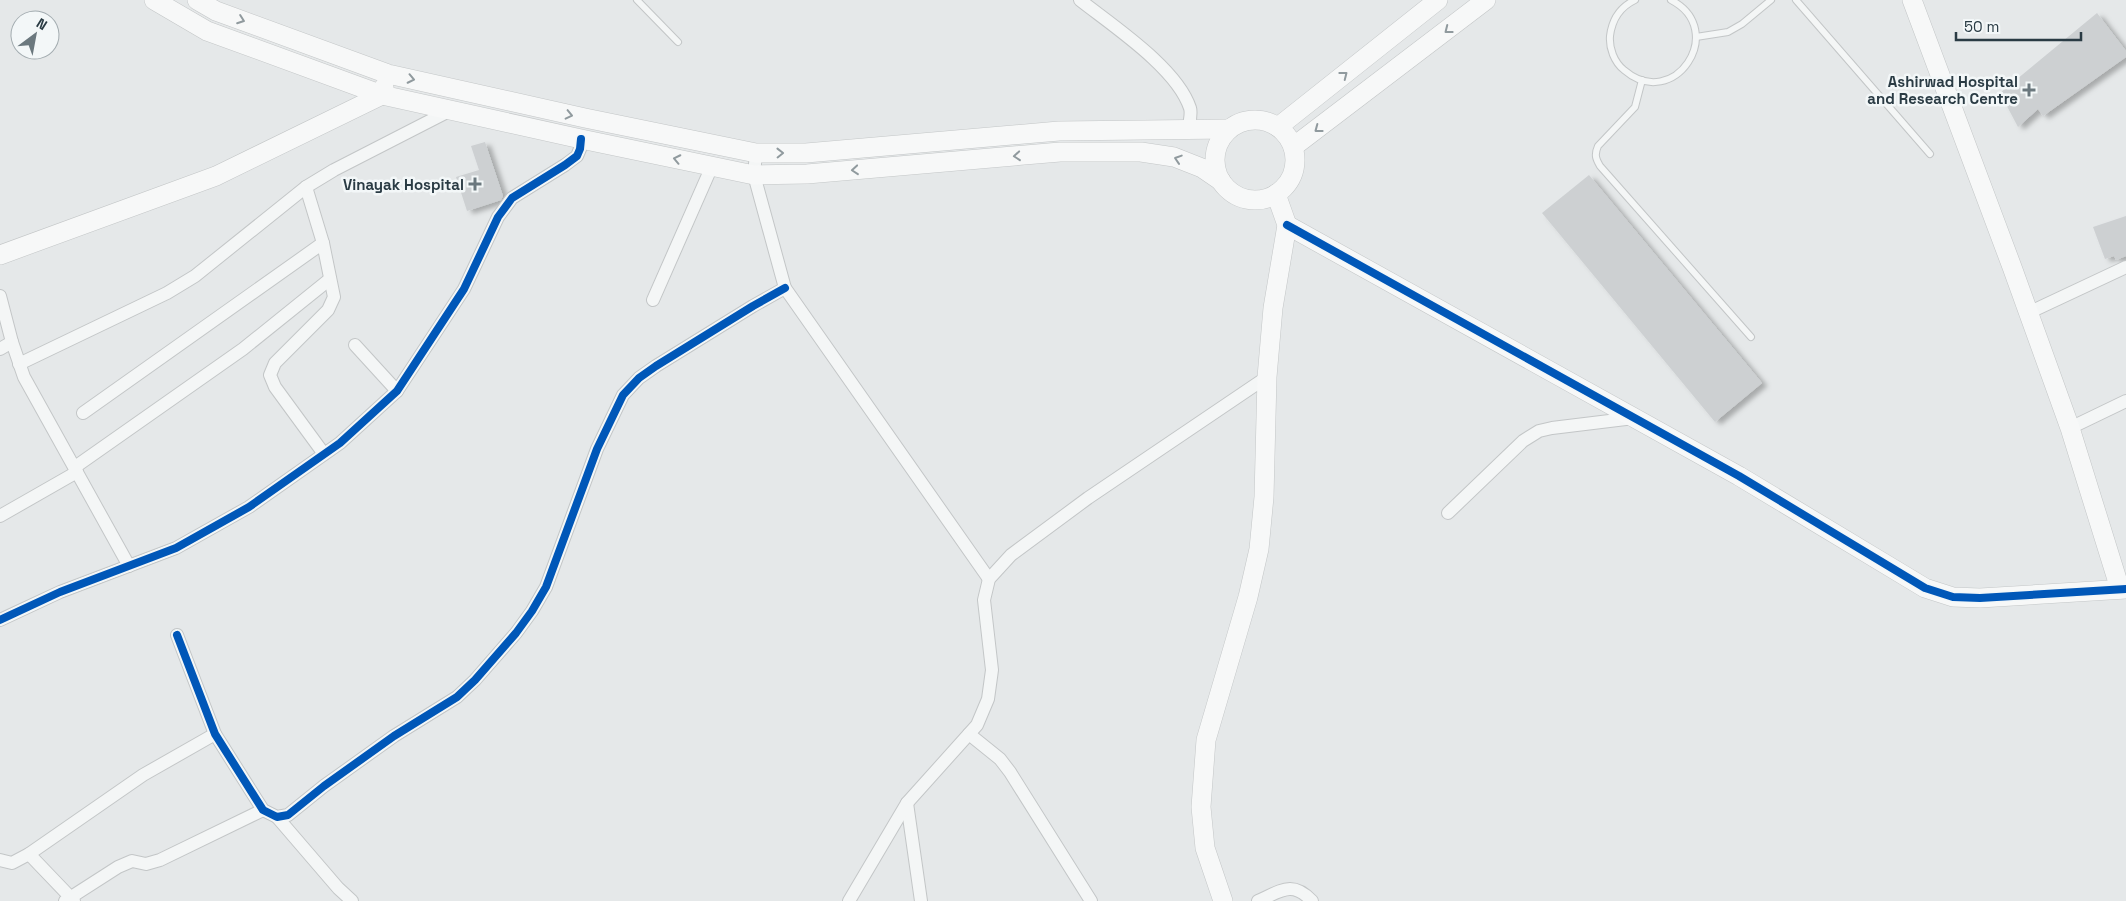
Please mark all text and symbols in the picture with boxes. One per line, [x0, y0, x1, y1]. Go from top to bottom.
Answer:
north arrow [10, 10, 60, 60]
scale bar [1956, 10, 2081, 42]
text: N [33, 14, 51, 34]
one-way arrow [236, 14, 245, 24]
text: 50 m [1964, 17, 1999, 36]
one-way arrow [1444, 25, 1453, 34]
one-way arrow [1338, 71, 1347, 80]
place label: Ashirwad Hospital and Research Centre [1867, 72, 2018, 108]
one-way arrow [406, 73, 415, 84]
marker: Ashirwad Hospital and Research Centre [2022, 83, 2036, 97]
one-way arrow [565, 109, 574, 120]
one-way arrow [1315, 123, 1324, 131]
one-way arrow [777, 148, 785, 158]
one-way arrow [1012, 150, 1020, 161]
one-way arrow [672, 154, 681, 165]
one-way arrow [1174, 155, 1183, 165]
one-way arrow [850, 164, 858, 175]
place label: Vinayak Hospital [343, 175, 464, 194]
marker: Vinayak Hospital [468, 177, 482, 191]

